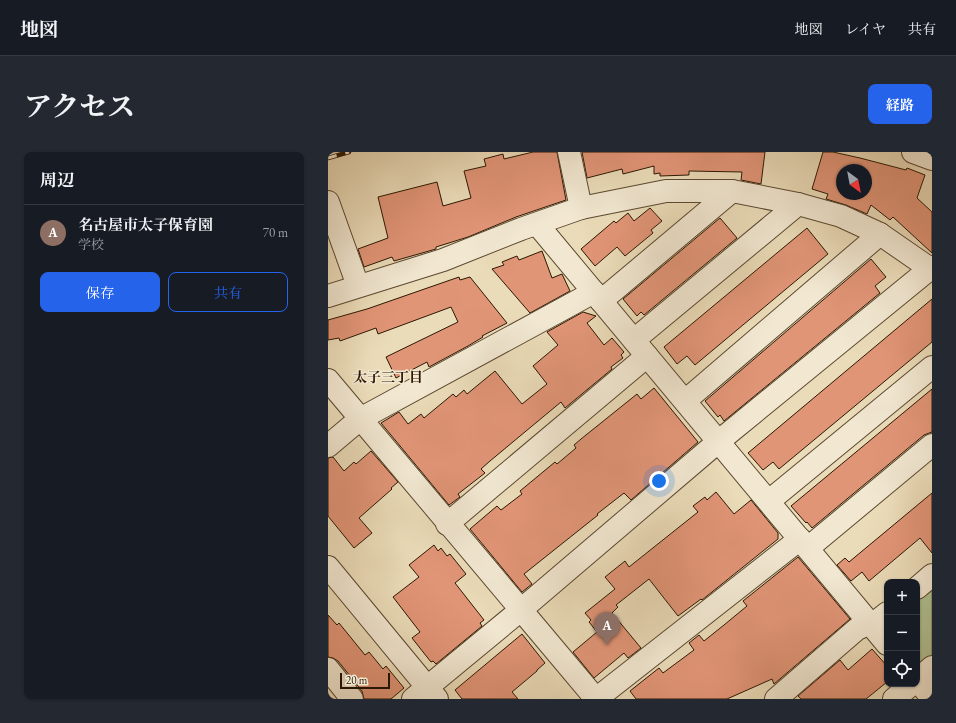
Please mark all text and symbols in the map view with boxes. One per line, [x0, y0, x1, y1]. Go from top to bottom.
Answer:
text: 地図 [20, 17, 58, 42]
text: 地図 [795, 20, 823, 38]
text: レイヤ [845, 20, 886, 38]
text: 共有 [908, 20, 936, 38]
button: 経路 [868, 84, 932, 124]
text: アクセス [24, 88, 135, 124]
north arrow [836, 164, 872, 200]
text: 周辺 [40, 169, 74, 191]
text: 名古屋市太子保育園 [78, 215, 213, 234]
text: A [48, 224, 58, 241]
text: 70 m [263, 224, 288, 241]
text: 学校 [78, 236, 104, 253]
button: 保存 [40, 272, 160, 312]
button: 共有 [168, 272, 288, 312]
district label: 太子三丁目 [353, 368, 423, 386]
your location [649, 471, 669, 491]
map controls [884, 579, 920, 687]
button: + [884, 579, 920, 615]
pin: A [594, 612, 620, 645]
button: − [884, 615, 920, 651]
button: locate [884, 651, 920, 687]
scale bar [340, 671, 390, 690]
text: 20 m [346, 673, 367, 687]

